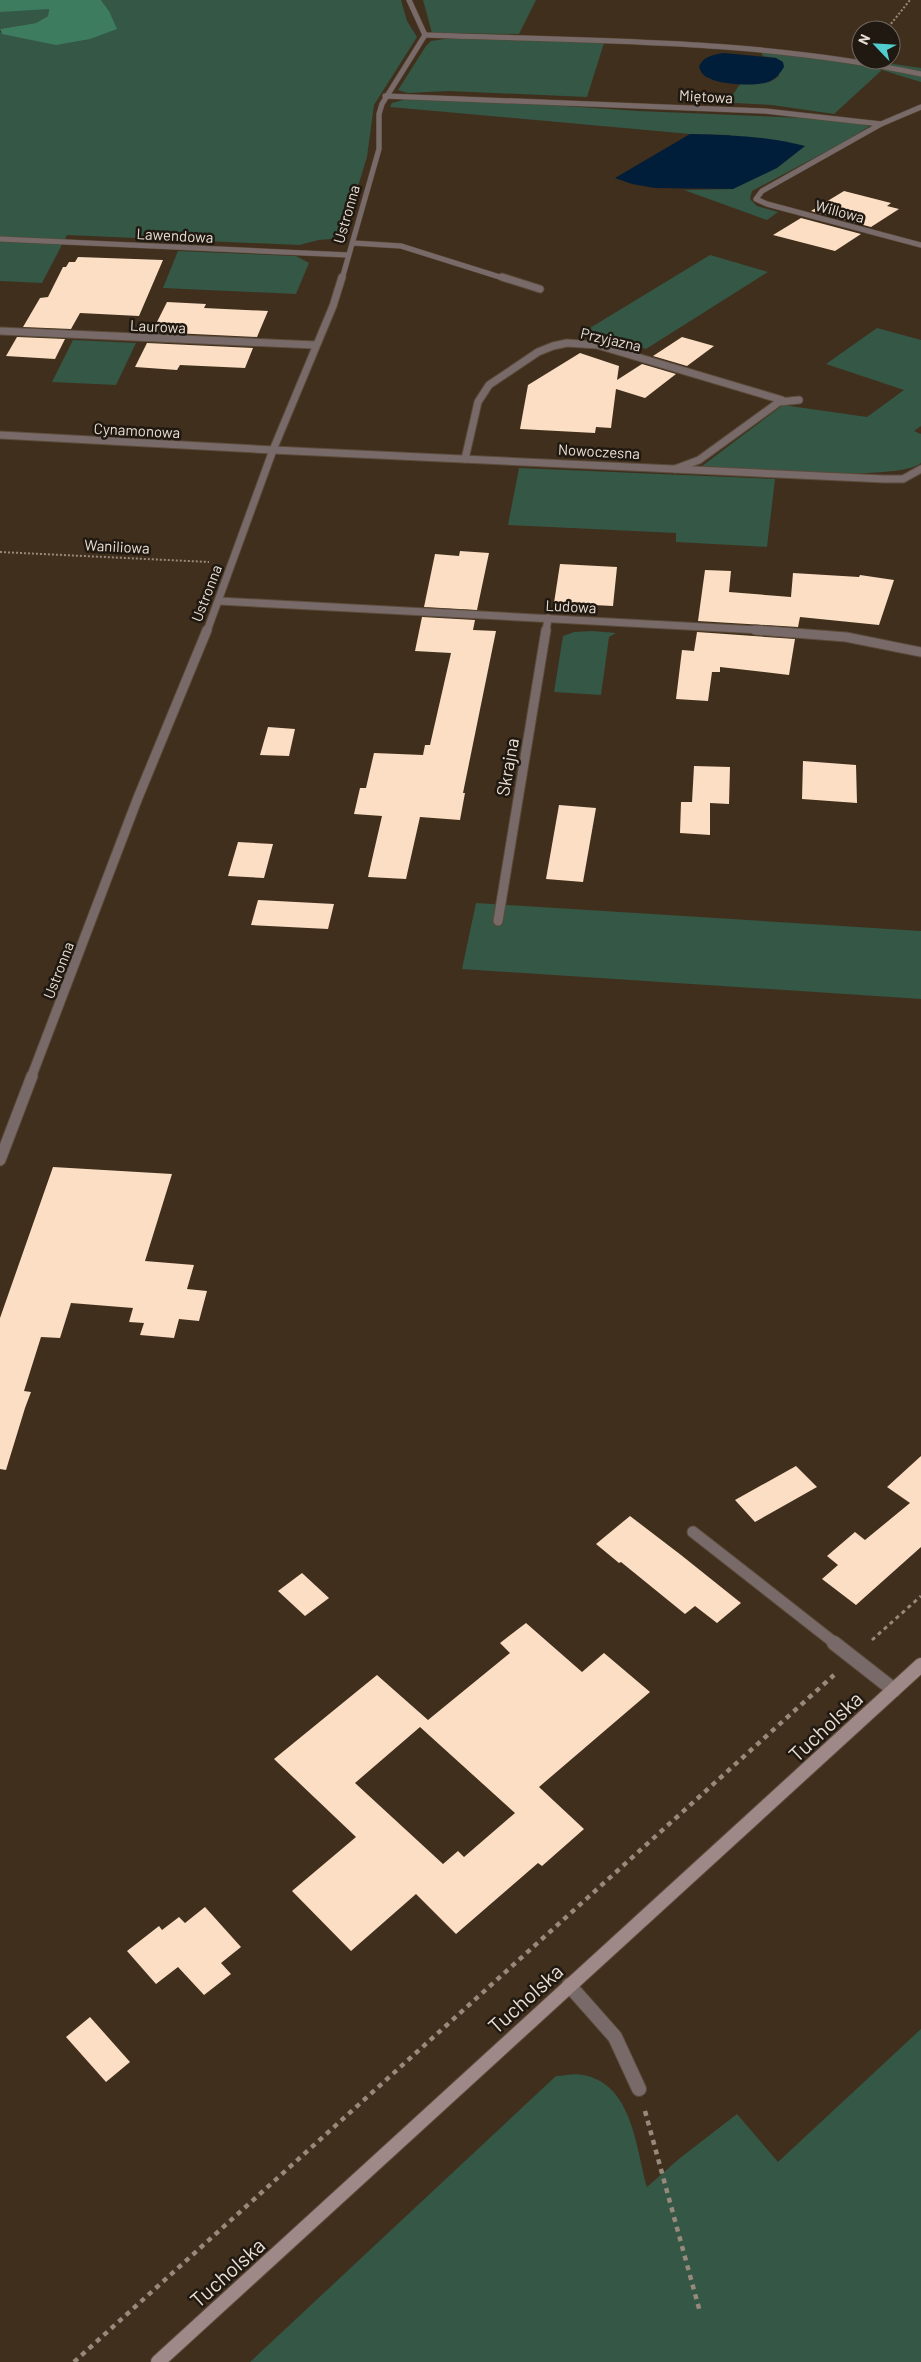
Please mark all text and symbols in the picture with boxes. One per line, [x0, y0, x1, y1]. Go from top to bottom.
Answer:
north arrow [851, 20, 901, 70]
text: N [854, 31, 873, 47]
street label: Miętowa [679, 86, 733, 106]
street label: Ustronna [329, 183, 363, 245]
street label: Willowa [813, 196, 867, 226]
street label: Lawendowa [136, 224, 214, 246]
street label: Laurowa [130, 316, 186, 336]
street label: Przyjazna [579, 323, 643, 355]
street label: Cynamonowa [93, 419, 181, 441]
street label: Nowoczesna [558, 440, 640, 462]
street label: Waniliowa [84, 535, 150, 557]
street label: Ustronna [187, 562, 225, 624]
street label: Ludowa [545, 596, 597, 616]
street label: Skrajna [491, 736, 523, 798]
street label: Ustronna [39, 939, 77, 1001]
street label: Tucholska [783, 1686, 867, 1766]
street label: Tucholska [483, 1958, 567, 2038]
street label: Tucholska [185, 2232, 269, 2312]

